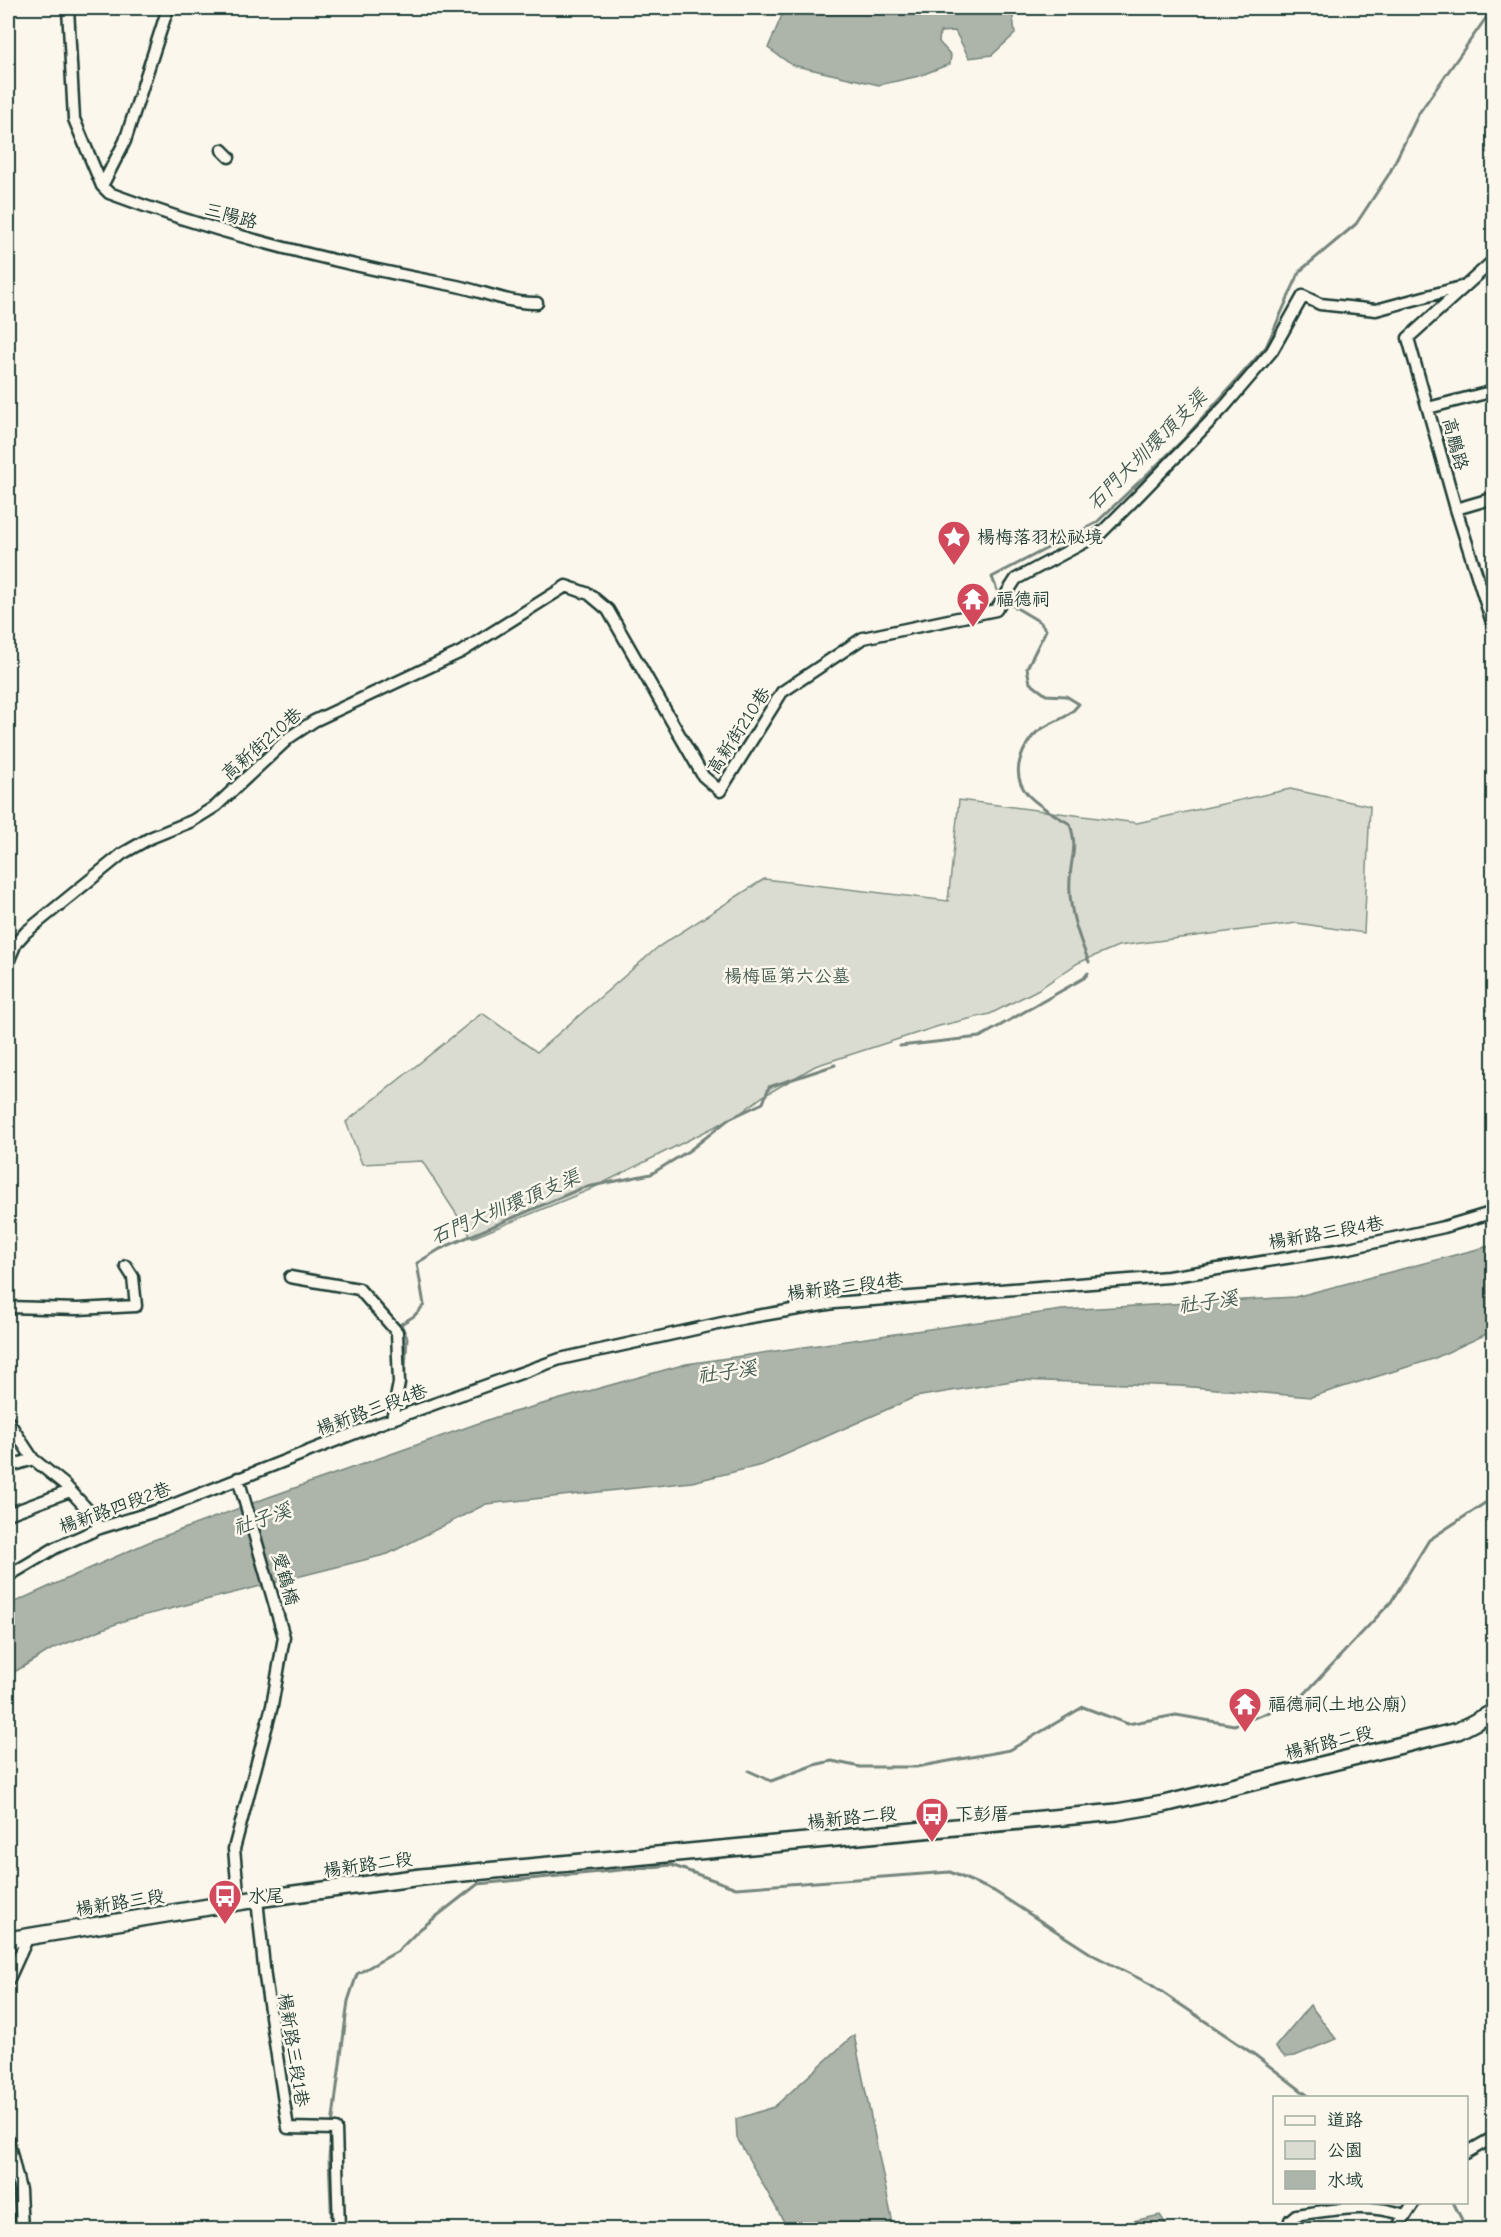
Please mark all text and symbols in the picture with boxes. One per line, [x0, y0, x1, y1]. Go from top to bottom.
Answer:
street label: 三陽路 [202, 199, 260, 233]
water label: 石門大圳環頂支渠 [1082, 384, 1213, 515]
street label: 高鵬路 [1438, 415, 1472, 473]
place icon: 楊梅落羽松祕境 [936, 519, 972, 566]
place label: 楊梅落羽松祕境 [977, 527, 1103, 548]
temple icon: 福德祠 [955, 581, 991, 628]
place label: 福德祠 [996, 589, 1050, 610]
street label: 高新街210巷 [703, 684, 775, 778]
street label: 高新街210巷 [218, 703, 306, 785]
park label: 楊梅區第六公墓 [724, 966, 850, 987]
water label: 石門大圳環頂支渠 [427, 1164, 585, 1249]
street label: 楊新路三段4巷 [1267, 1213, 1385, 1253]
street label: 楊新路三段4巷 [786, 1269, 904, 1305]
water label: 社子溪 [1177, 1286, 1240, 1318]
water label: 社子溪 [696, 1356, 759, 1388]
street label: 楊新路三段4巷 [314, 1380, 430, 1440]
street label: 楊新路四段2巷 [56, 1478, 174, 1538]
water label: 社子溪 [230, 1498, 295, 1540]
street label: 愛鶴橋 [267, 1550, 303, 1608]
temple icon: 福德祠(土地公廟) [1227, 1686, 1263, 1733]
place label: 福德祠(土地公廟) [1268, 1694, 1406, 1715]
street label: 楊新路二段 [1283, 1722, 1375, 1764]
bus stop icon: 下彭厝 [914, 1796, 950, 1843]
street label: 楊新路二段 [806, 1803, 898, 1833]
place label: 下彭厝 [955, 1804, 1009, 1825]
street label: 楊新路二段 [322, 1848, 414, 1882]
bus stop icon: 水尾 [207, 1878, 243, 1925]
street label: 楊新路三段 [74, 1886, 166, 1920]
place label: 水尾 [248, 1886, 284, 1907]
street label: 楊新路三段1巷 [274, 1991, 312, 2109]
legend [1273, 2096, 1468, 2204]
text: 道路 [1327, 2110, 1363, 2131]
text: 公園 [1327, 2140, 1363, 2161]
text: 水域 [1327, 2170, 1363, 2191]

